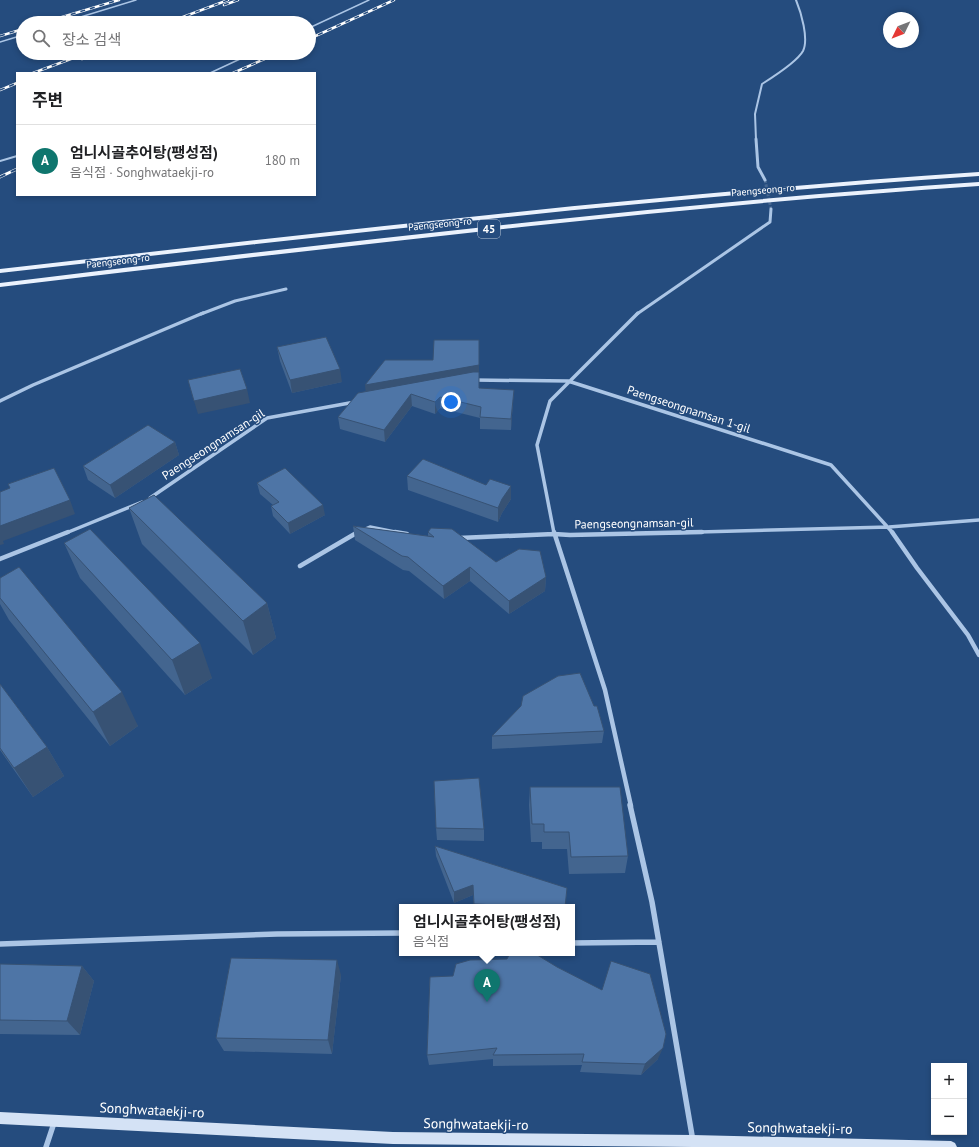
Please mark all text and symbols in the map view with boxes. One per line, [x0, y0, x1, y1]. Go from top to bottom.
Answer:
north arrow [883, 12, 919, 48]
search box [16, 16, 316, 60]
icon: search [30, 27, 52, 49]
text: 장소 검색 [62, 30, 121, 49]
text: 주변 [32, 89, 63, 111]
text: 엄니시골추어탕(팽성점) [70, 143, 218, 162]
text: A [41, 152, 49, 169]
text: 180 m [265, 152, 300, 169]
text: 음식점 · Songhwataekji-ro [70, 164, 214, 181]
street label: Paengseong-ro [731, 181, 795, 199]
street label: Paengseong-ro [408, 214, 472, 234]
road number: 45 [478, 220, 500, 238]
street label: Paengseong-ro [86, 251, 150, 271]
street label: Paengseongnamsan 1-gil [625, 382, 753, 436]
your location [441, 392, 461, 412]
street label: Paengseongnamsan-gil [159, 405, 267, 483]
street label: Paengseongnamsan-gil [574, 514, 694, 532]
popup [399, 904, 575, 956]
text: 엄니시골추어탕(팽성점) [413, 912, 561, 931]
text: 음식점 [413, 933, 449, 950]
pin: A [474, 969, 500, 1002]
map controls [931, 1063, 967, 1135]
button: + [931, 1063, 967, 1099]
street label: Songhwataekji-ro [99, 1098, 205, 1122]
button: − [931, 1099, 967, 1135]
street label: Songhwataekji-ro [423, 1114, 529, 1134]
street label: Songhwataekji-ro [747, 1118, 853, 1138]

